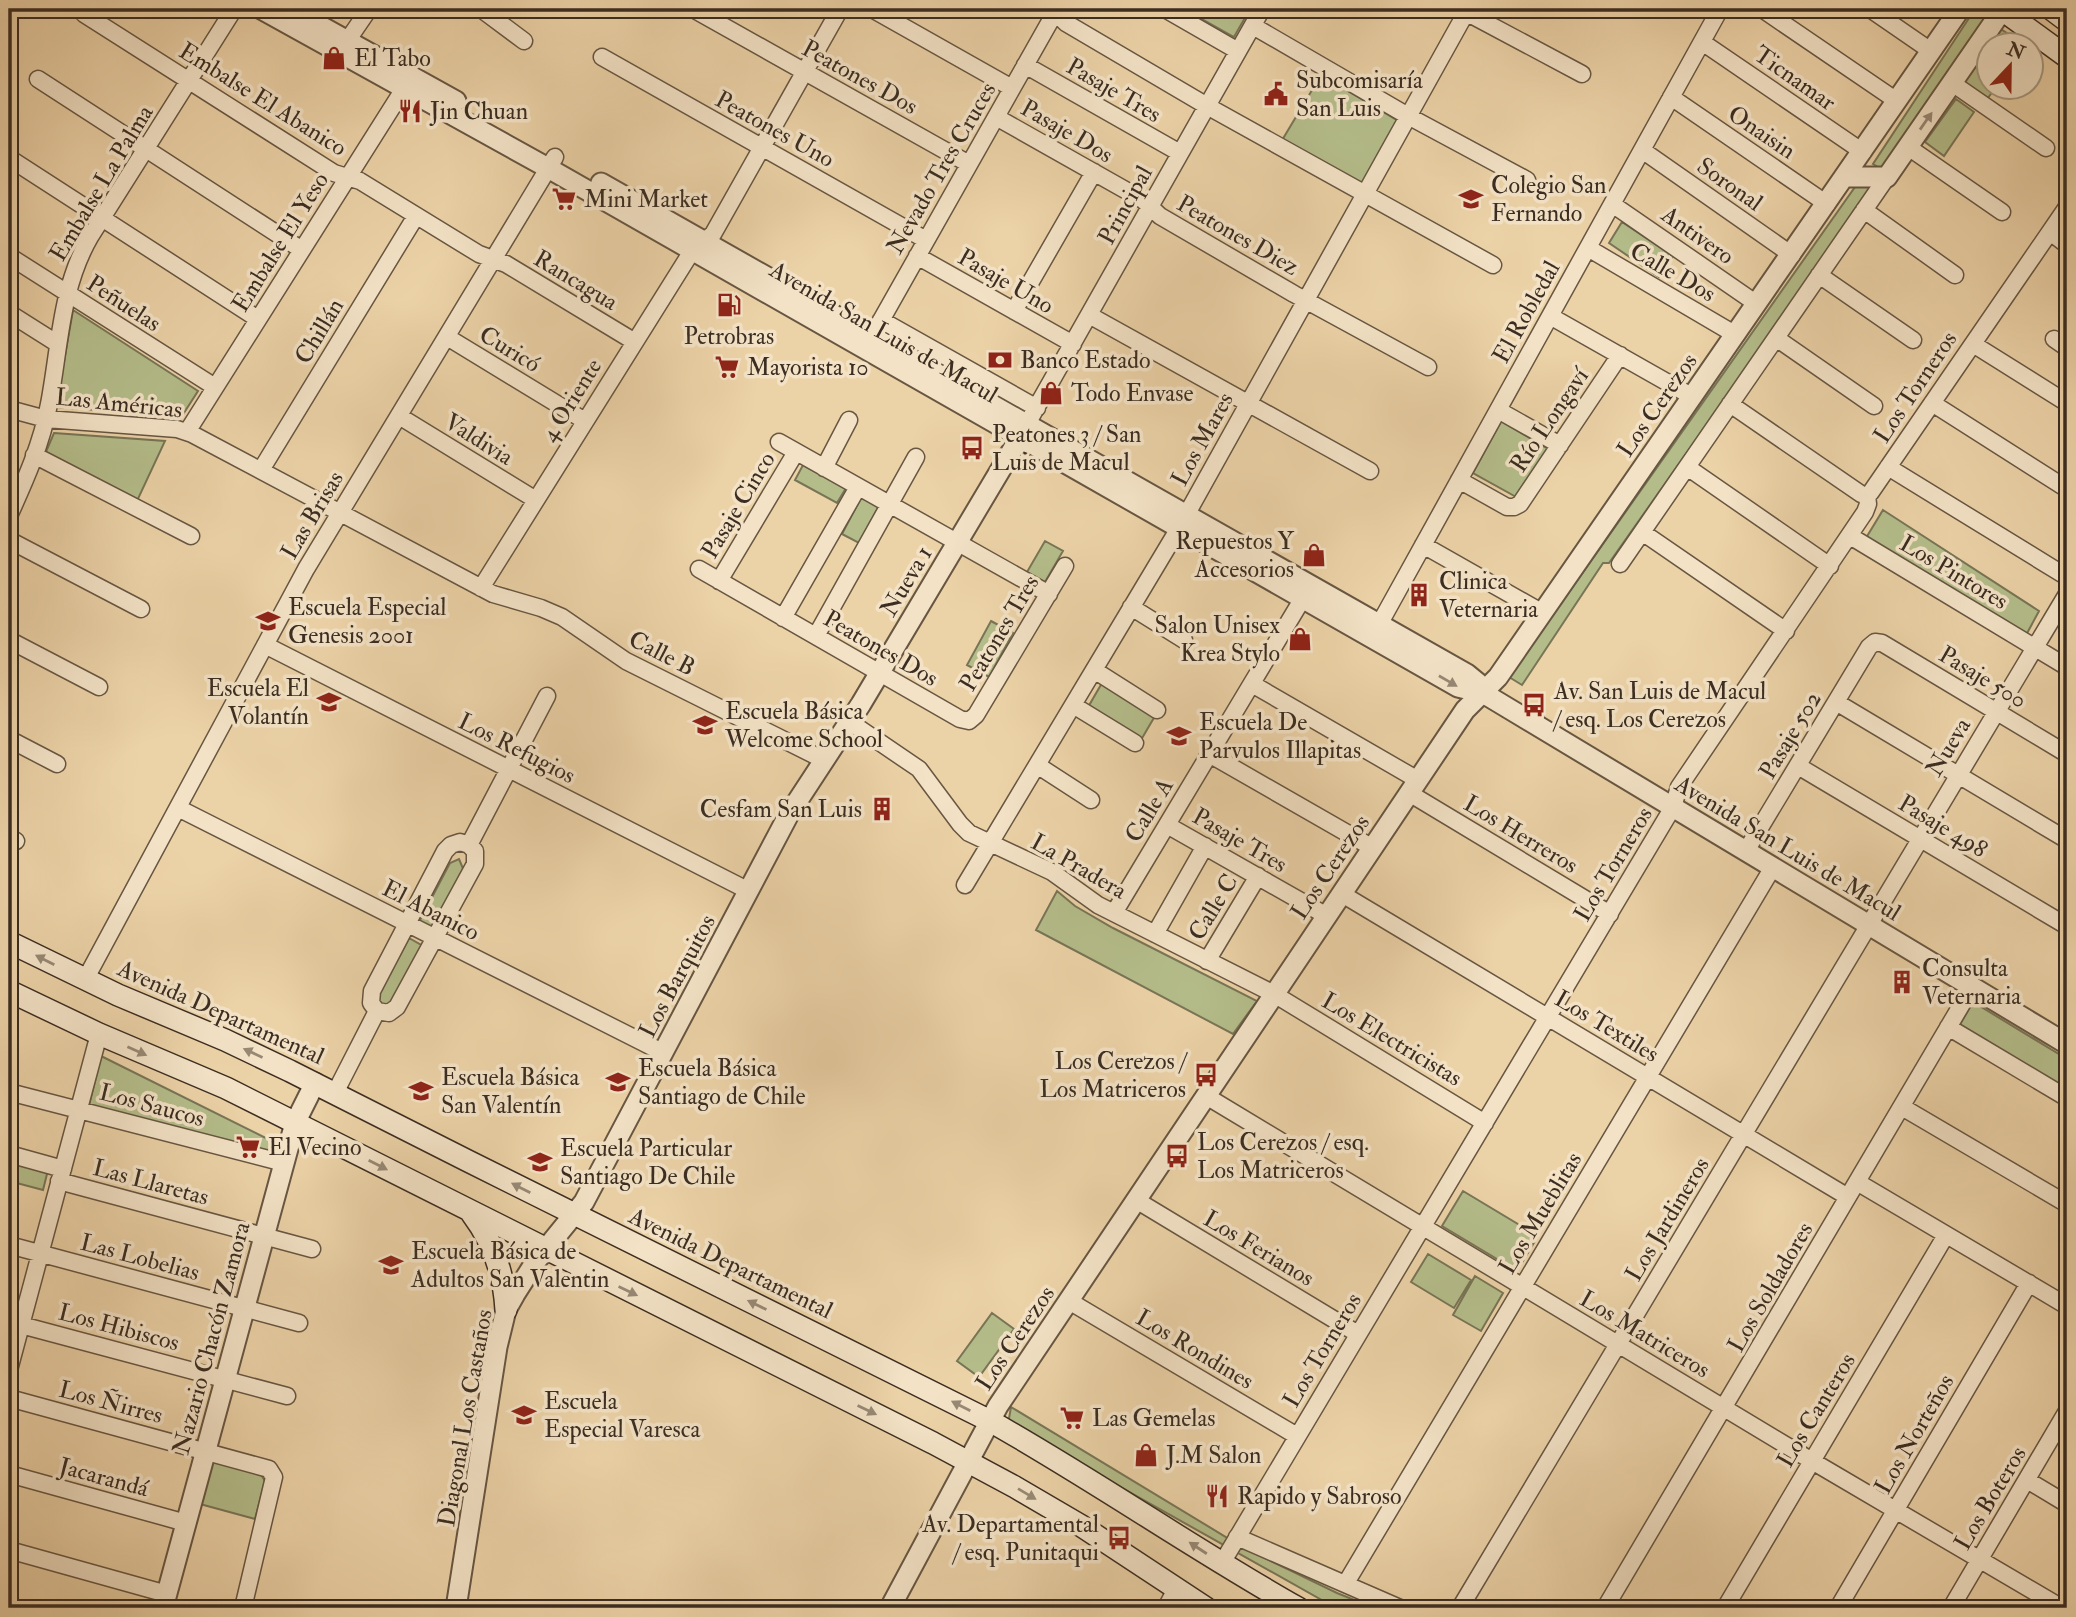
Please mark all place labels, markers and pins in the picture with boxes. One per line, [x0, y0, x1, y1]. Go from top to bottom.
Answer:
place label: El Tabo [354, 43, 431, 74]
shop icon: El Tabo [320, 44, 348, 72]
place label: Subcomisaría San Luis [1296, 65, 1424, 124]
public building icon: Subcomisaría San Luis [1262, 80, 1290, 108]
place label: Jin Chuan [429, 96, 528, 127]
restaurant icon: Jin Chuan [396, 97, 424, 125]
place label: Colegio San Fernando [1491, 170, 1606, 229]
place label: Mini Market [584, 184, 708, 215]
supermarket icon: Mini Market [550, 185, 578, 213]
school or university icon: Colegio San Fernando [1457, 185, 1485, 213]
fuel station icon: Petrobras [715, 291, 743, 319]
place label: Petrobras [684, 321, 774, 352]
place label: Banco Estado [1020, 345, 1151, 376]
bank icon: Banco Estado [986, 346, 1014, 374]
place label: Mayorista 10 [747, 352, 869, 383]
supermarket icon: Mayorista 10 [713, 353, 741, 381]
place label: Todo Envase [1071, 378, 1193, 409]
shop icon: Todo Envase [1037, 379, 1065, 407]
place label: Peatones 3 / San Luis de Macul [992, 419, 1141, 478]
bus stop icon: Peatones 3 / San Luis de Macul [958, 434, 986, 462]
place label: Repuestos Y Accesorios [1175, 526, 1295, 585]
shop icon: Repuestos Y Accesorios [1300, 541, 1328, 569]
place label: Clinica Veternaria [1439, 566, 1539, 625]
building icon: Clinica Veternaria [1405, 581, 1433, 609]
place label: Escuela Especial Genesis 2001 [288, 592, 446, 651]
school or university icon: Escuela Especial Genesis 2001 [254, 607, 282, 635]
place label: Salon Unisex Krea Stylo [1155, 610, 1280, 669]
shop icon: Salon Unisex Krea Stylo [1286, 625, 1314, 653]
place label: Escuela El Volantín [207, 673, 309, 732]
place label: Av. San Luis de Macul / esq. Los Cerezos [1552, 676, 1766, 735]
school or university icon: Escuela El Volantín [315, 688, 343, 716]
bus stop icon: Av. San Luis de Macul / esq. Los Cerezos [1520, 691, 1548, 719]
place label: Escuela Básica Welcome School [724, 696, 883, 755]
place label: Escuela De Parvulos Illapitas [1199, 707, 1361, 766]
school or university icon: Escuela Básica Welcome School [691, 711, 719, 739]
school or university icon: Escuela De Parvulos Illapitas [1165, 722, 1193, 750]
place label: Cesfam San Luis [700, 794, 862, 825]
building icon: Cesfam San Luis [868, 795, 896, 823]
place label: Consulta Veternaria [1922, 953, 2022, 1012]
building icon: Consulta Veternaria [1888, 968, 1916, 996]
place label: Los Cerezos / Los Matriceros [1039, 1046, 1189, 1105]
place label: Escuela Básica Santiago de Chile [638, 1053, 805, 1112]
bus stop icon: Los Cerezos / Los Matriceros [1192, 1061, 1220, 1089]
place label: Escuela Básica San Valentín [441, 1062, 580, 1121]
school or university icon: Escuela Básica Santiago de Chile [604, 1068, 632, 1096]
school or university icon: Escuela Básica San Valentín [407, 1077, 435, 1105]
place label: Los Cerezos / esq. Los Matriceros [1197, 1127, 1369, 1186]
place label: El Vecino [268, 1132, 361, 1163]
supermarket icon: El Vecino [234, 1133, 262, 1161]
place label: Escuela Particular Santiago De Chile [560, 1133, 735, 1192]
bus stop icon: Los Cerezos / esq. Los Matriceros [1163, 1142, 1191, 1170]
school or university icon: Escuela Particular Santiago De Chile [526, 1148, 554, 1176]
place label: Escuela Básica de Adultos San Valentin [410, 1236, 609, 1295]
school or university icon: Escuela Básica de Adultos San Valentin [377, 1251, 405, 1279]
place label: Escuela Especial Varesca [544, 1386, 701, 1445]
school or university icon: Escuela Especial Varesca [510, 1401, 538, 1429]
place label: Las Gemelas [1092, 1403, 1216, 1434]
supermarket icon: Las Gemelas [1058, 1404, 1086, 1432]
place label: J.M Salon [1165, 1440, 1261, 1471]
shop icon: J.M Salon [1132, 1441, 1160, 1469]
place label: Rapido y Sabroso [1237, 1481, 1401, 1512]
restaurant icon: Rapido y Sabroso [1203, 1482, 1231, 1510]
place label: Av. Departamental / esq. Punitaqui [921, 1509, 1099, 1568]
bus stop icon: Av. Departamental / esq. Punitaqui [1105, 1524, 1133, 1552]

